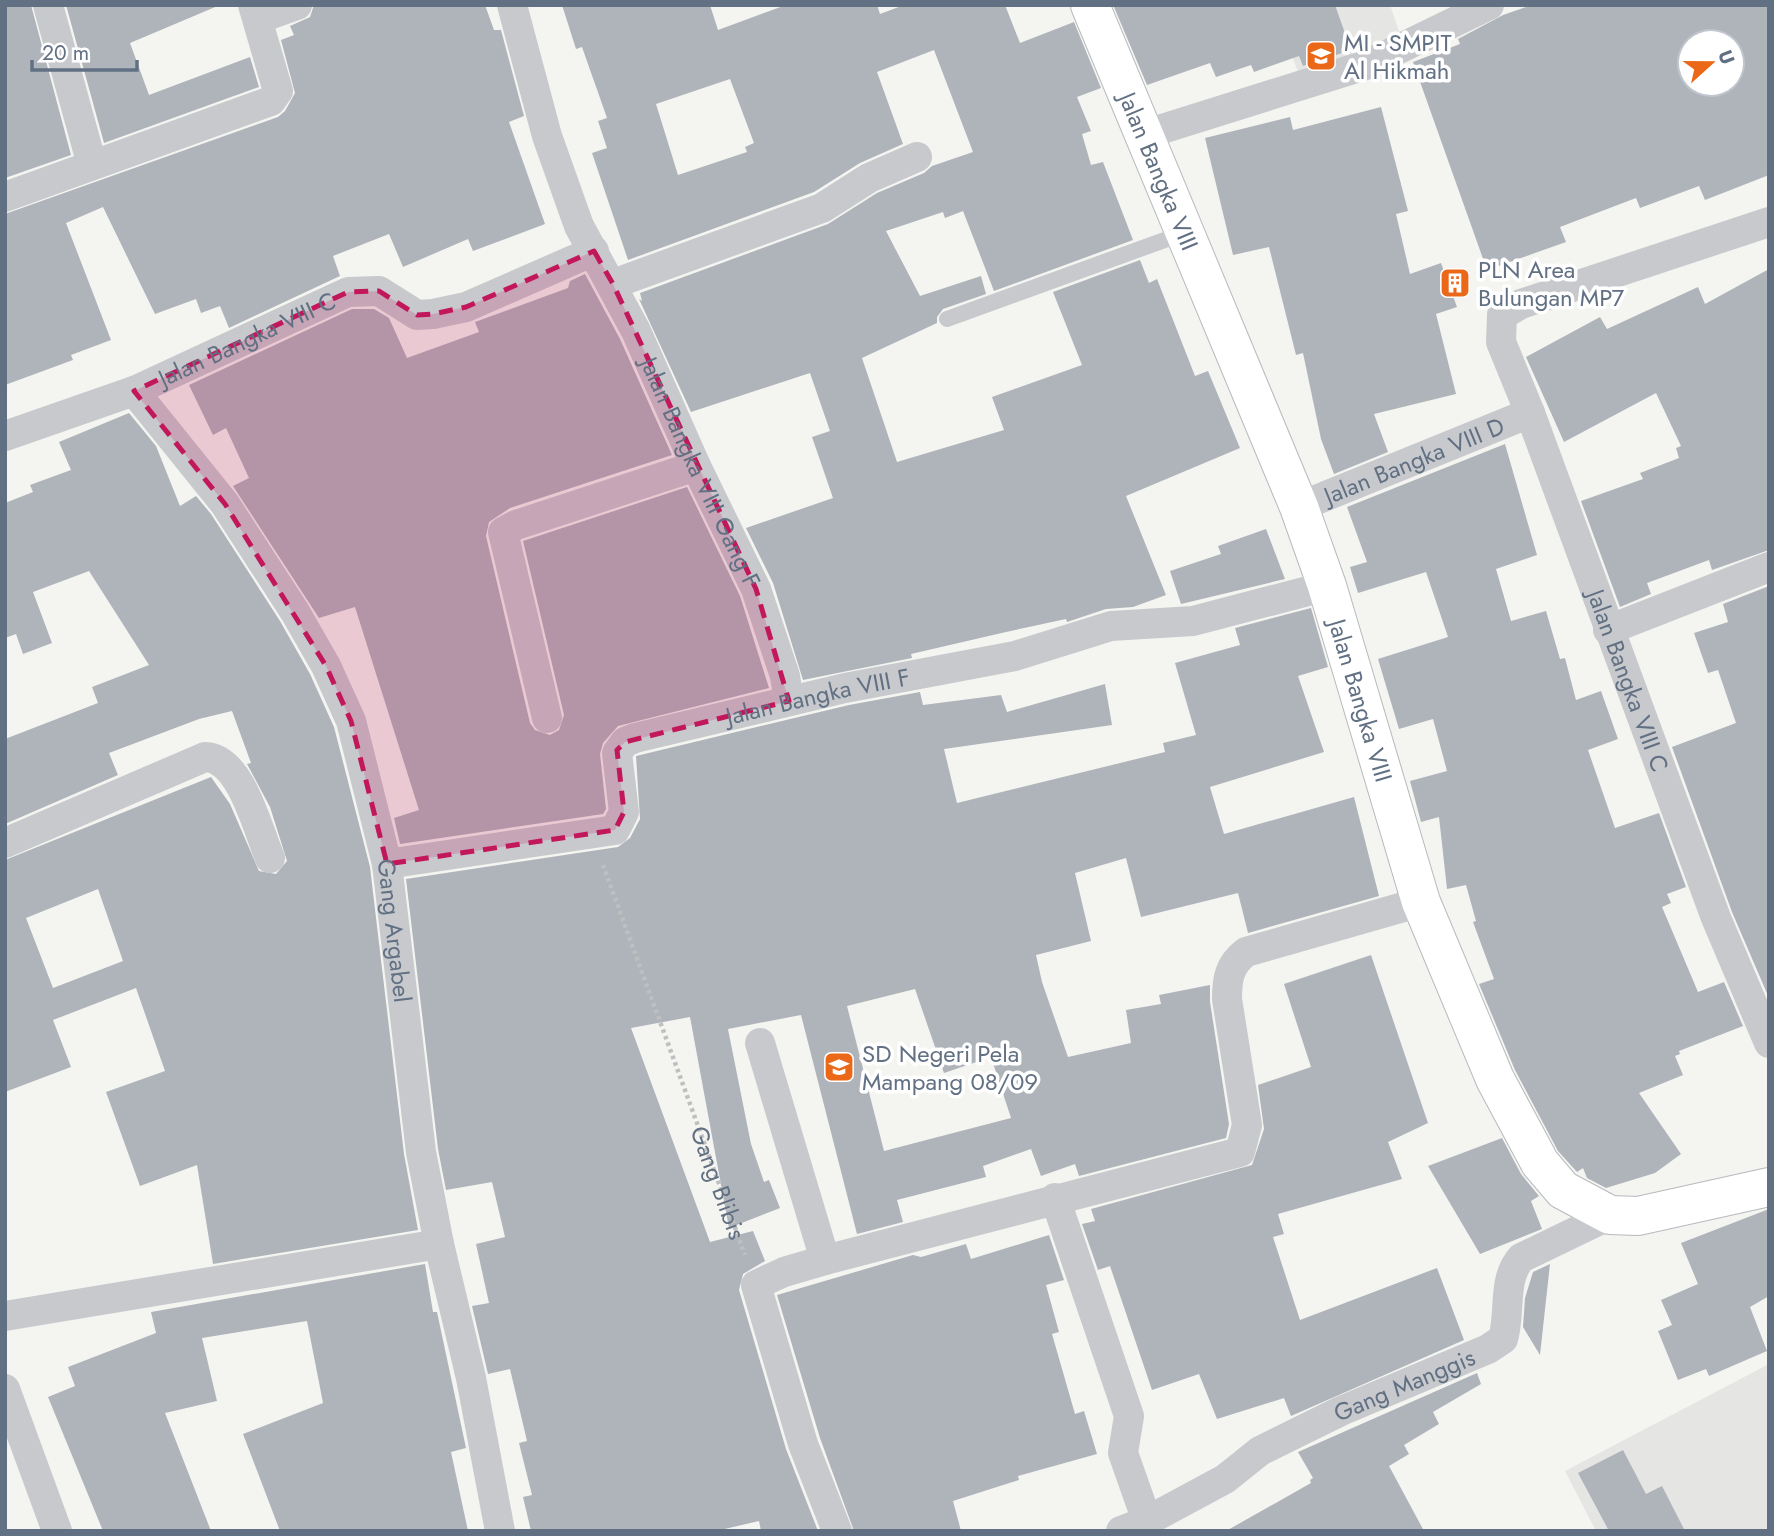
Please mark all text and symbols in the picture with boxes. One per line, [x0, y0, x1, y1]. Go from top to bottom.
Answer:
place label: MI - SMPIT Al Hikmah [1344, 25, 1452, 88]
scale bar [32, 28, 136, 72]
north arrow [1676, 28, 1746, 98]
text: 20 m [42, 38, 89, 68]
school or university icon: MI - SMPIT Al Hikmah [1304, 39, 1338, 73]
text: U [1711, 46, 1741, 68]
street label: Jalan Bangka VIII [1110, 84, 1208, 256]
place label: PLN Area Bulungan MP7 [1478, 252, 1625, 315]
building icon: PLN Area Bulungan MP7 [1438, 266, 1472, 300]
street label: Jalan Bangka VIII C [150, 283, 341, 396]
street label: Jalan Bangka VIII Gang F [631, 348, 770, 593]
street label: Jalan Bangka VIII D [1316, 408, 1509, 514]
street label: Jalan Bangka VIII C [1578, 582, 1678, 777]
street label: Jalan Bangka VIII [1319, 612, 1402, 786]
street label: Jalan Bangka VIII F [719, 659, 913, 734]
street label: Gang Argabel [369, 857, 421, 1004]
place label: SD Negeri Pela Mampang 08/09 [862, 1036, 1038, 1099]
school or university icon: SD Negeri Pela Mampang 08/09 [822, 1050, 856, 1084]
street label: Gang Blibis [682, 1121, 755, 1244]
street label: Gang Manggis [1328, 1339, 1480, 1430]

